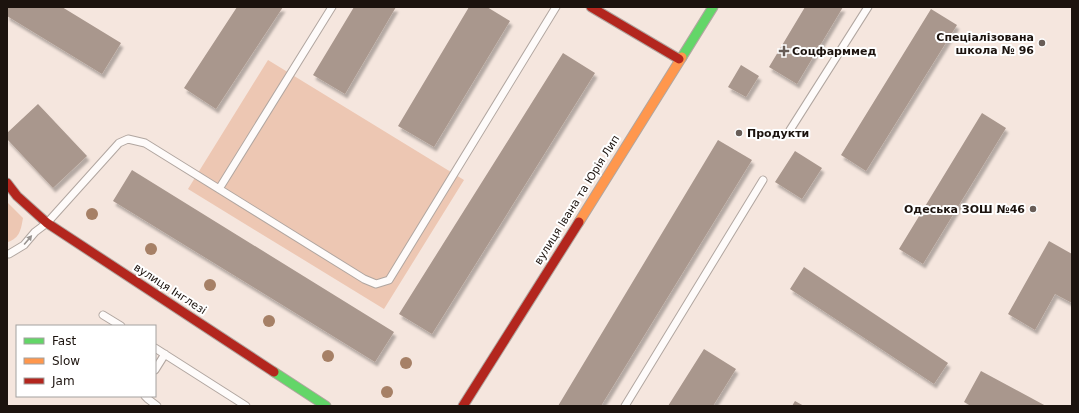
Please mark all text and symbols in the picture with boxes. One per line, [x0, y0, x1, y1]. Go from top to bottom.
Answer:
place label: Спеціалізована школа № 96 [936, 31, 1034, 57]
marker: Спеціалізована школа № 96 [1037, 38, 1047, 48]
place label: Соцфарммед [792, 45, 876, 58]
marker: Соцфарммед [779, 46, 789, 56]
place label: Продукти [747, 127, 809, 140]
marker: Продукти [734, 128, 744, 138]
street label: вулиця Івана та Юрія Лип [532, 133, 622, 267]
place label: Одеська ЗОШ №46 [904, 203, 1025, 216]
marker: Одеська ЗОШ №46 [1028, 204, 1038, 214]
one-way arrow [24, 235, 33, 246]
street label: вулиця Інглезі [131, 261, 209, 317]
legend [16, 325, 156, 397]
text: Fast [52, 334, 76, 348]
text: Slow [52, 354, 80, 368]
text: Jam [51, 374, 75, 388]

